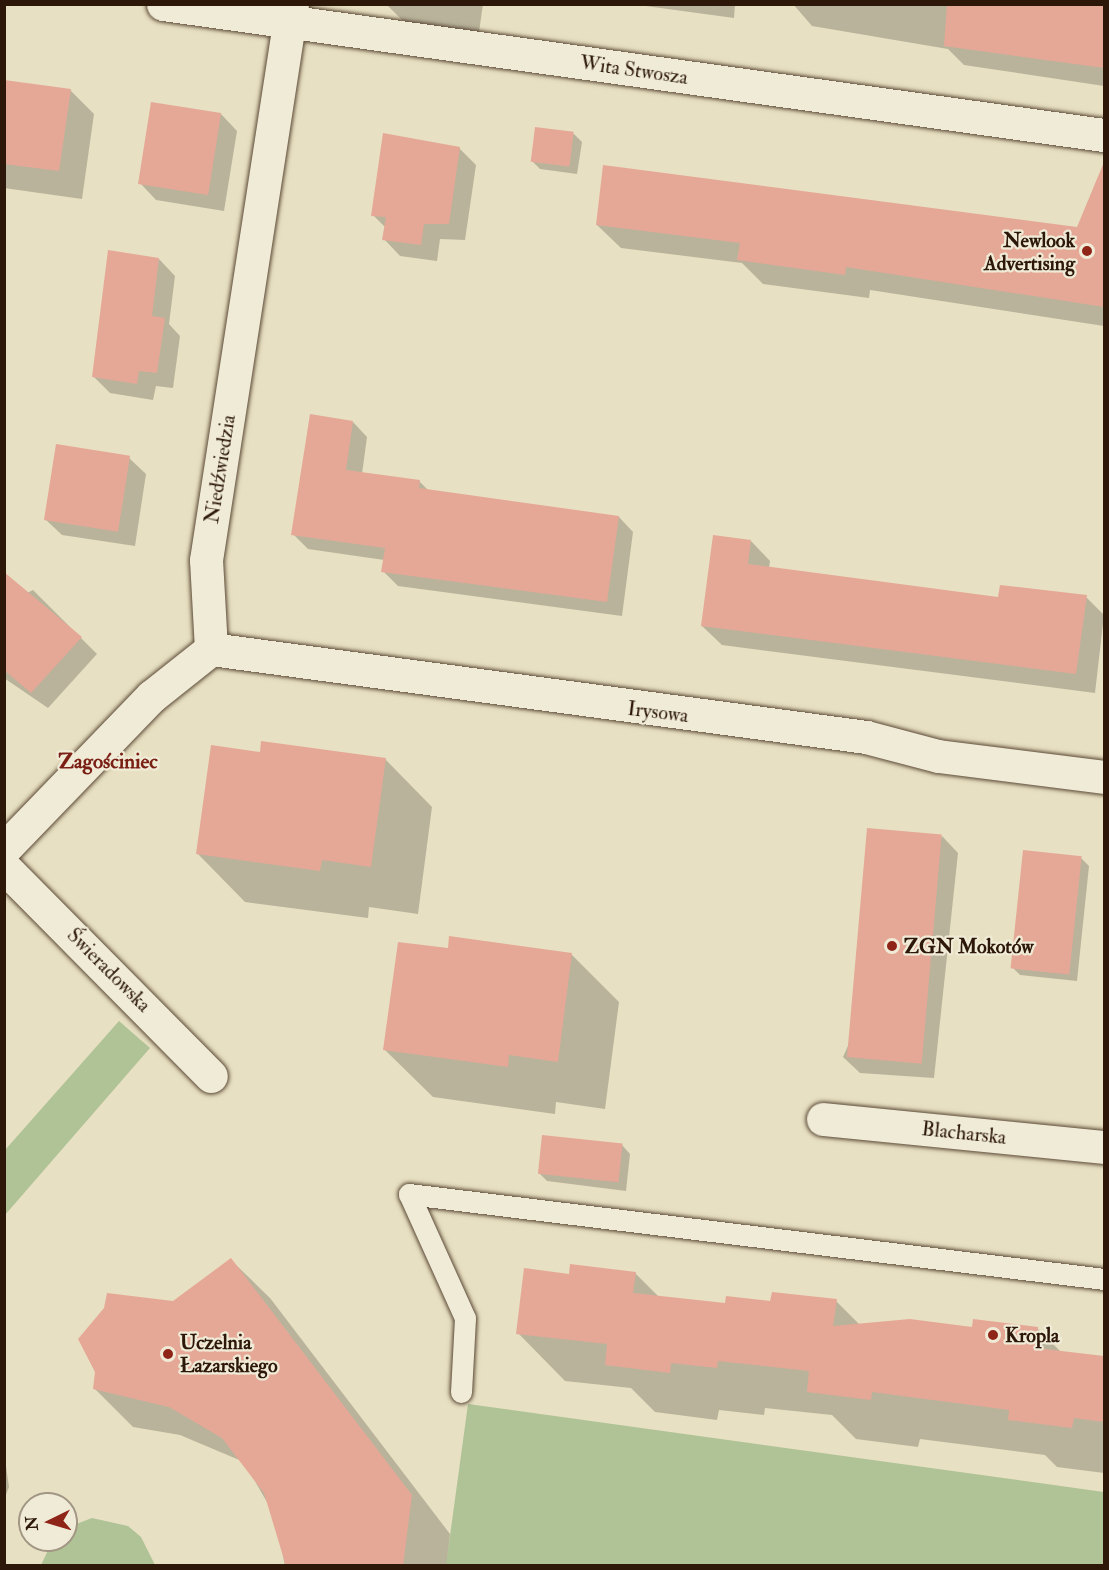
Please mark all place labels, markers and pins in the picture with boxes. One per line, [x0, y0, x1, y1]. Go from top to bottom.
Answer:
place label: Newlook Advertising [984, 228, 1075, 275]
marker: Newlook Advertising [1080, 244, 1094, 258]
place label: ZGN Mokotów [904, 934, 1034, 958]
marker: ZGN Mokotów [885, 939, 899, 953]
place label: Kropla [1005, 1323, 1059, 1347]
marker: Kropla [986, 1328, 1000, 1342]
place label: Uczelnia Łazarskiego [180, 1330, 278, 1377]
marker: Uczelnia Łazarskiego [161, 1347, 175, 1361]

